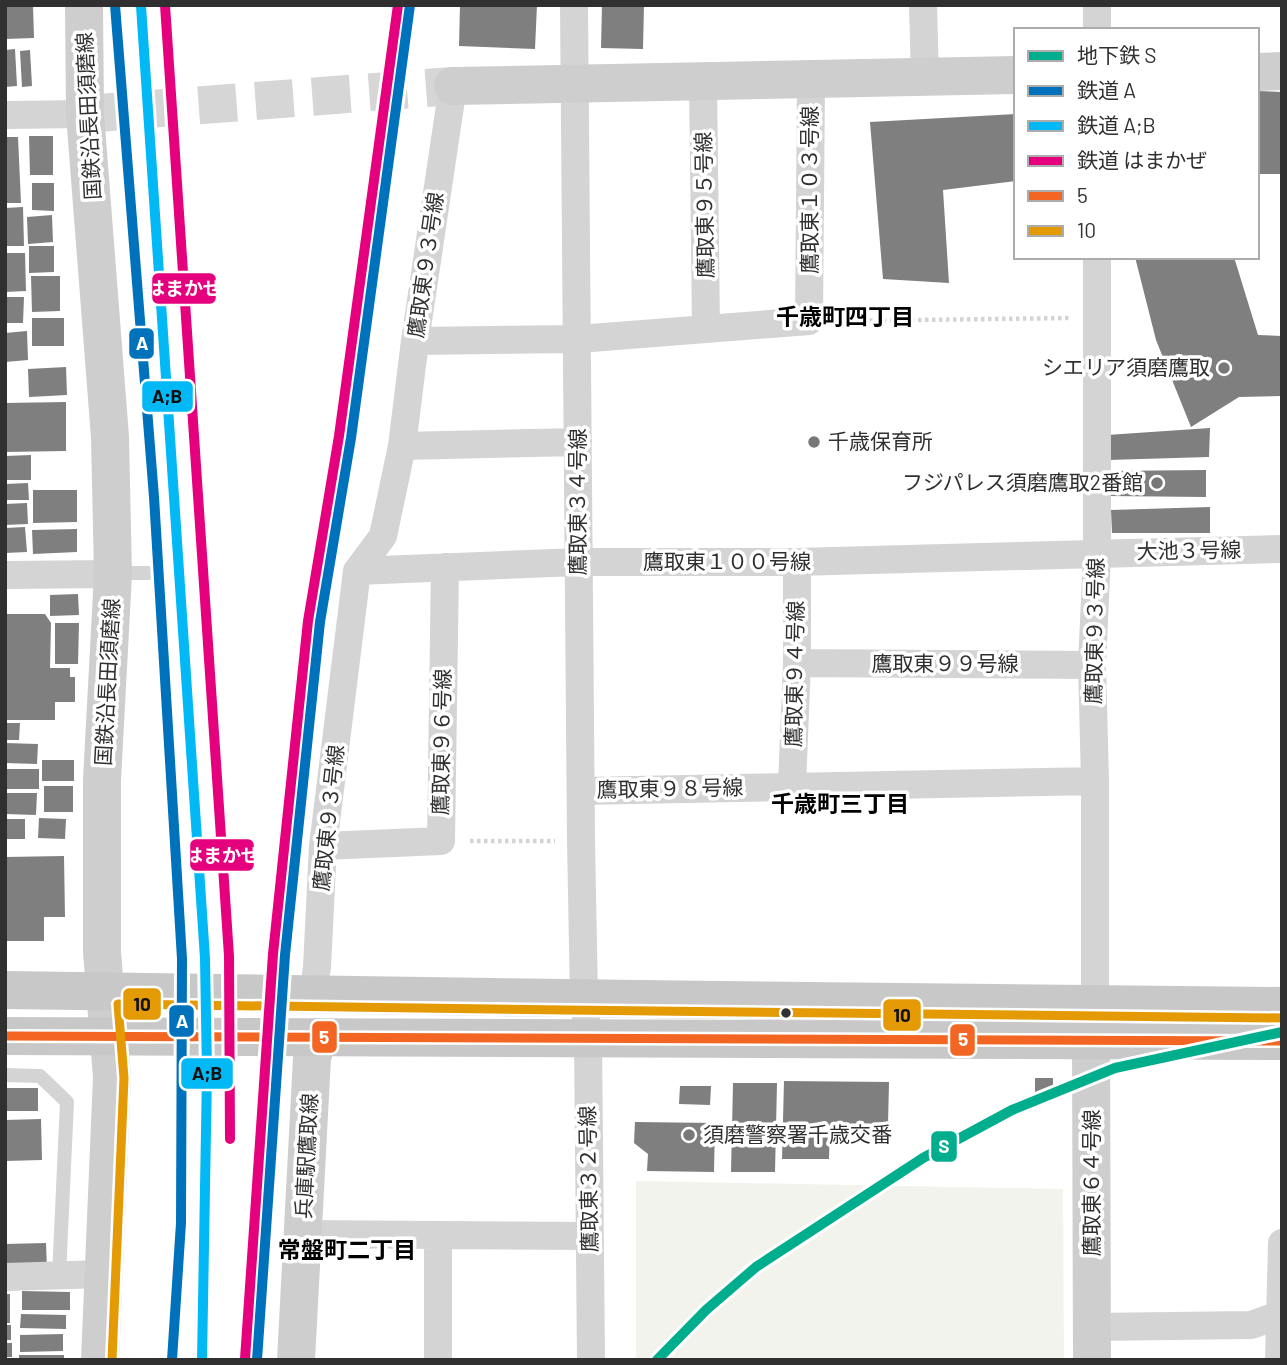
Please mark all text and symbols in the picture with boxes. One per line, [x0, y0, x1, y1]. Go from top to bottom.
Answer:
legend [1014, 28, 1259, 259]
street label: 国鉄沿長田須磨線 [71, 32, 104, 201]
text: 地下鉄 S [1077, 42, 1156, 67]
text: 鉄道 A [1077, 77, 1136, 102]
street label: 鷹取東１０３号線 [796, 106, 821, 274]
text: 鉄道 A;B [1077, 112, 1156, 137]
street label: 鷹取東９５号線 [690, 131, 717, 279]
text: 鉄道 はまかぜ [1077, 147, 1207, 172]
text: 5 [1077, 182, 1088, 207]
street label: 鷹取東９３号線 [402, 190, 447, 339]
text: 10 [1077, 217, 1096, 242]
line badge: はまかぜ [151, 272, 217, 305]
text: はまかぜ [146, 276, 222, 299]
district label: 千歳町四丁目 [776, 302, 914, 330]
line badge: A [128, 327, 155, 360]
text: A [136, 331, 149, 354]
place label: シエリア須磨鷹取 [1042, 354, 1210, 379]
marker: シエリア須磨鷹取 [1216, 360, 1232, 376]
line badge: A;B [141, 380, 194, 413]
text: A;B [152, 384, 182, 407]
place label: 千歳保育所 [828, 428, 933, 453]
street label: 鷹取東３４号線 [564, 429, 589, 576]
marker: 千歳保育所 [806, 434, 822, 450]
place label: フジパレス須磨鷹取2番館 [902, 469, 1143, 494]
marker: フジパレス須磨鷹取2番館 [1149, 475, 1165, 491]
street label: 大池３号線 [1136, 536, 1242, 563]
street label: 鷹取東１００号線 [643, 548, 811, 573]
street label: 鷹取東９３号線 [1080, 557, 1107, 705]
street label: 国鉄沿長田須磨線 [90, 597, 123, 766]
street label: 鷹取東９４号線 [780, 600, 807, 748]
street label: 鷹取東９９号線 [872, 650, 1019, 675]
street label: 鷹取東９６号線 [427, 668, 454, 816]
street label: 鷹取東９３号線 [307, 743, 348, 892]
street label: 鷹取東９８号線 [596, 774, 744, 801]
district label: 千歳町三丁目 [771, 789, 909, 817]
line badge: はまかぜ [189, 838, 255, 872]
text: はまかぜ [184, 843, 260, 866]
line badge: 10 [122, 987, 162, 1021]
text: 10 [133, 992, 151, 1015]
line badge: 10 [882, 998, 922, 1032]
text: 10 [893, 1003, 911, 1026]
line badge: A [168, 1004, 195, 1038]
unlabelled marker [779, 1006, 793, 1020]
text: A [176, 1009, 189, 1032]
line badge: 5 [311, 1020, 338, 1054]
line badge: 5 [949, 1023, 976, 1057]
text: 5 [319, 1025, 329, 1048]
text: 5 [958, 1027, 968, 1050]
line badge: A;B [180, 1057, 234, 1090]
text: A;B [192, 1061, 222, 1084]
street label: 兵庫駅鷹取線 [290, 1092, 321, 1219]
street label: 鷹取東３２号線 [574, 1105, 601, 1253]
street label: 鷹取東６４号線 [1078, 1110, 1103, 1257]
place label: 須磨警察署千歳交番 [703, 1121, 892, 1146]
marker: 須磨警察署千歳交番 [681, 1127, 697, 1143]
line badge: S [930, 1130, 958, 1163]
text: S [938, 1134, 950, 1157]
district label: 常盤町二丁目 [278, 1235, 416, 1263]

